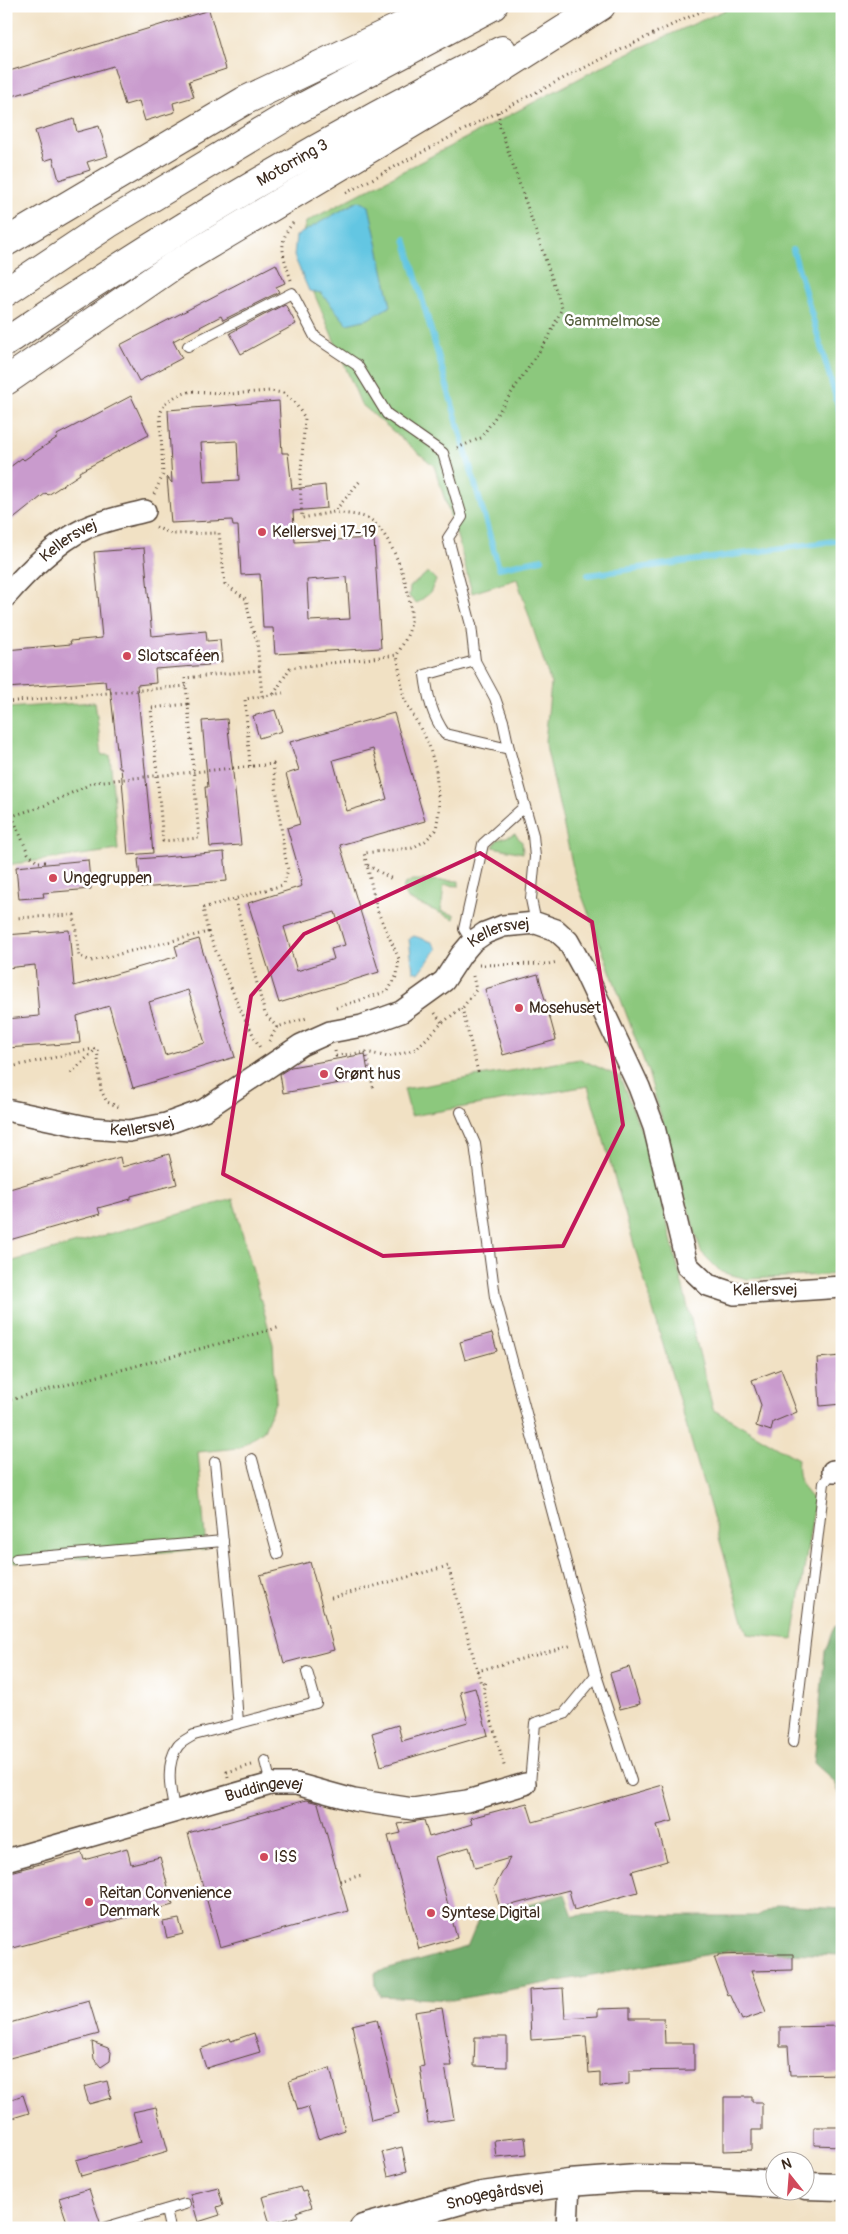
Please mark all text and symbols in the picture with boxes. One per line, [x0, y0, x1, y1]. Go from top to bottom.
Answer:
street label: Motorring 3 [253, 134, 332, 191]
park label: Gammelmose [564, 311, 660, 331]
street label: Kellersvej [35, 515, 99, 567]
place label: Kellersvej 17-19 [272, 522, 376, 542]
marker: Kellersvej 17-19 [256, 526, 268, 538]
place label: Slotscaféen [137, 646, 220, 666]
marker: Slotscaféen [121, 650, 133, 662]
place label: Ungegruppen [63, 868, 152, 888]
marker: Ungegruppen [47, 872, 59, 884]
street label: Kellersvej [464, 914, 530, 952]
place label: Mosehuset [529, 998, 602, 1018]
marker: Mosehuset [513, 1002, 525, 1014]
place label: Grønt hus [334, 1064, 400, 1084]
marker: Grønt hus [318, 1068, 330, 1080]
street label: Kellersvej [109, 1112, 177, 1141]
street label: Kellersvej [732, 1279, 798, 1301]
street label: Buddingevej [223, 1774, 305, 1807]
place label: ISS [274, 1847, 297, 1867]
marker: ISS [258, 1851, 270, 1863]
place label: Reitan Convenience Denmark [99, 1883, 232, 1921]
marker: Reitan Convenience Denmark [83, 1896, 95, 1908]
place label: Syntese Digital [441, 1903, 540, 1923]
marker: Syntese Digital [425, 1907, 437, 1919]
north arrow [766, 2152, 816, 2202]
text: N [779, 2155, 793, 2174]
street label: Snogegårdsvej [444, 2177, 545, 2214]

